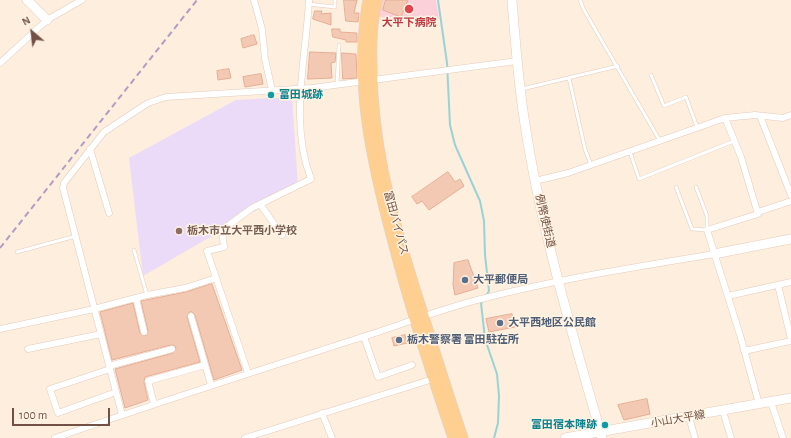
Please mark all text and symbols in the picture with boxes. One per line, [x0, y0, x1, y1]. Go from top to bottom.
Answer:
marker: 大平下病院 [403, 3, 415, 15]
north arrow [12, 12, 52, 52]
text: N [20, 14, 32, 28]
place label: 大平下病院 [382, 16, 436, 30]
place label: 富田城跡 [279, 88, 323, 102]
marker: 富田城跡 [266, 90, 276, 100]
street label: 富田バイパス [381, 189, 411, 257]
street label: 例幣使街道 [532, 193, 558, 249]
place label: 栃木市立大平西小学校 [187, 224, 297, 238]
marker: 栃木市立大平西小学校 [174, 226, 184, 236]
place label: 大平郵便局 [473, 273, 528, 287]
marker: 大平郵便局 [460, 275, 470, 285]
place label: 大平西地区公民館 [508, 316, 596, 330]
marker: 大平西地区公民館 [495, 318, 505, 328]
place label: 栃木警察署 富田駐在所 [407, 333, 519, 347]
marker: 栃木警察署 富田駐在所 [394, 335, 404, 345]
scale bar [14, 400, 112, 426]
street label: 小山大平線 [650, 408, 706, 430]
text: 100 m [19, 409, 47, 421]
place label: 富田宿本陣跡 [531, 418, 597, 432]
marker: 富田宿本陣跡 [600, 420, 610, 430]

